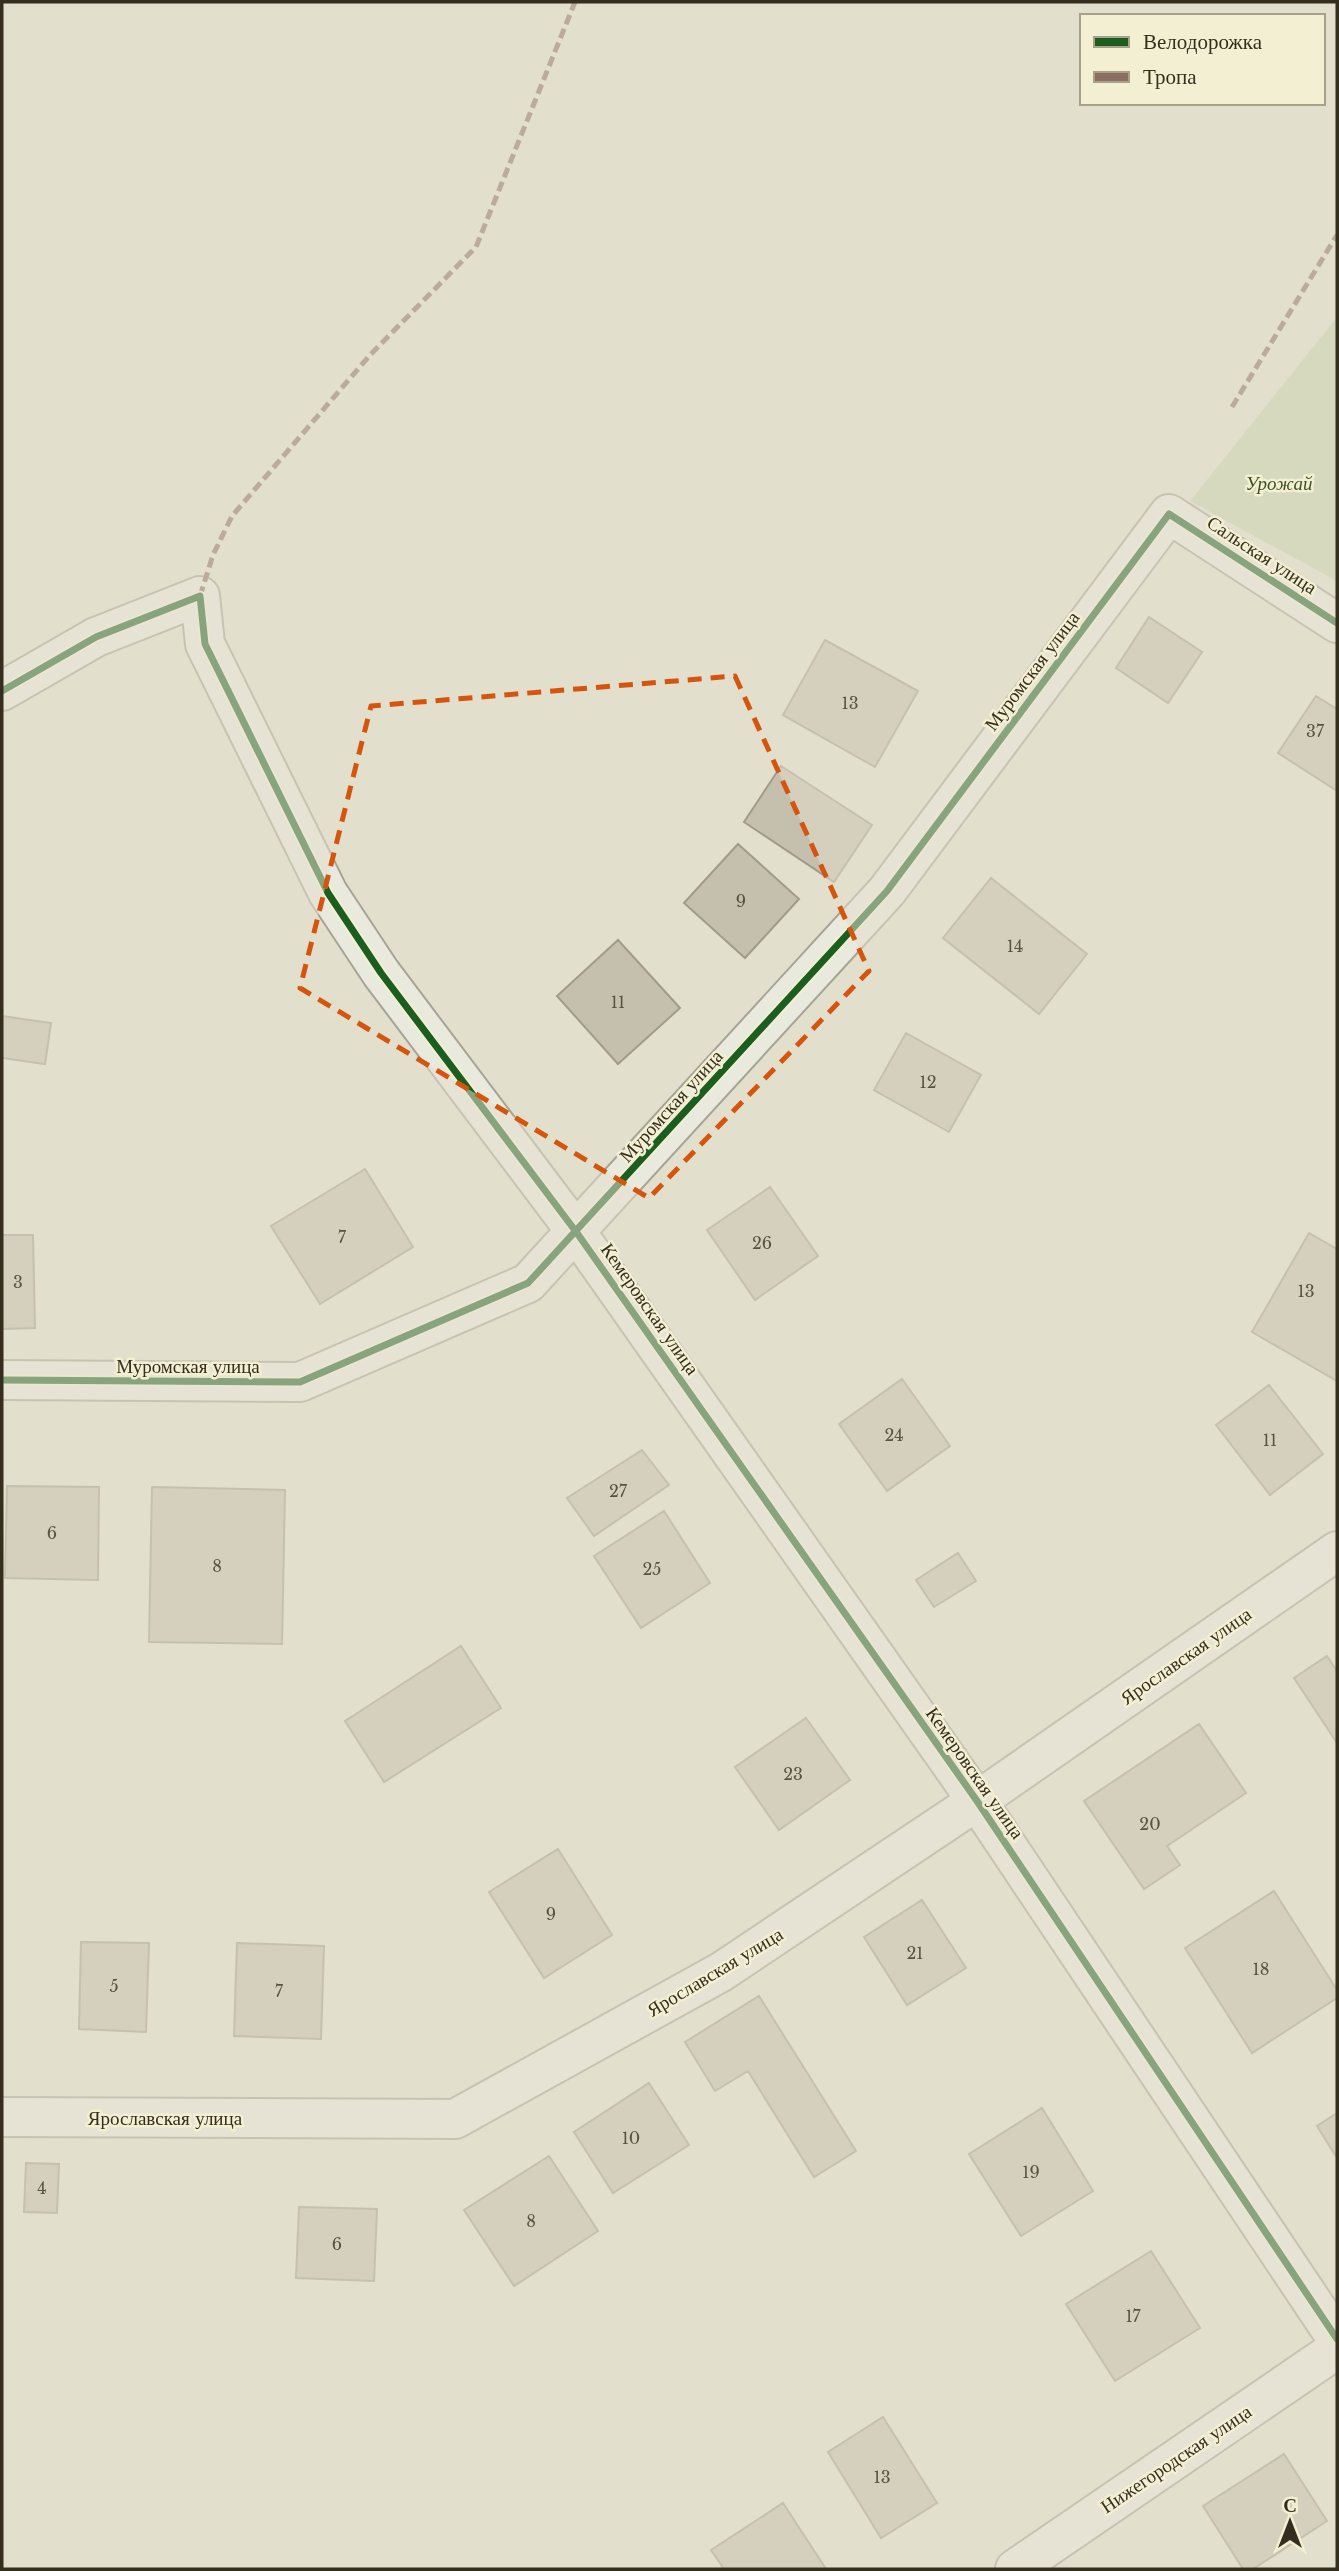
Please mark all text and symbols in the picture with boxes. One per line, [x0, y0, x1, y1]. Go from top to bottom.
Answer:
legend [1080, 14, 1325, 105]
text: Велодорожка [1143, 29, 1263, 55]
text: Тропа [1143, 64, 1197, 90]
park label: Урожай [1246, 472, 1313, 495]
street label: Сальская улица [1203, 511, 1322, 599]
street label: Муромская улица [980, 606, 1085, 735]
house number: 13 [842, 693, 859, 713]
house number: 37 [1306, 721, 1325, 741]
house number: 9 [736, 891, 746, 911]
house number: 14 [1007, 936, 1023, 956]
house number: 11 [611, 992, 625, 1012]
street label: Муромская улица [614, 1045, 728, 1167]
house number: 12 [920, 1072, 937, 1092]
house number: 7 [338, 1227, 347, 1247]
house number: 26 [752, 1233, 772, 1253]
street label: Кемеровская улица [596, 1239, 704, 1380]
house number: 3 [13, 1272, 23, 1292]
house number: 13 [1298, 1281, 1315, 1301]
street label: Муромская улица [116, 1355, 260, 1378]
house number: 24 [884, 1425, 904, 1445]
house number: 11 [1263, 1430, 1277, 1450]
house number: 27 [609, 1481, 628, 1501]
house number: 6 [47, 1523, 57, 1543]
house number: 8 [212, 1556, 222, 1576]
house number: 25 [643, 1559, 661, 1579]
street label: Ярославская улица [1116, 1602, 1256, 1710]
street label: Кемеровская улица [921, 1703, 1029, 1844]
house number: 23 [783, 1764, 803, 1784]
house number: 20 [1139, 1814, 1161, 1834]
house number: 9 [546, 1904, 556, 1924]
street label: Ярославская улица [643, 1922, 788, 2022]
house number: 21 [907, 1943, 924, 1963]
house number: 18 [1253, 1959, 1269, 1979]
house number: 5 [109, 1976, 119, 1996]
house number: 7 [275, 1981, 284, 2001]
street label: Ярославская улица [88, 2107, 243, 2130]
house number: 10 [622, 2128, 640, 2148]
house number: 19 [1022, 2162, 1040, 2182]
house number: 4 [37, 2178, 47, 2198]
house number: 8 [526, 2211, 536, 2231]
house number: 6 [332, 2234, 342, 2254]
house number: 17 [1125, 2306, 1142, 2326]
street label: Нижегородская улица [1096, 2400, 1256, 2518]
house number: 13 [874, 2467, 891, 2487]
north arrow [1255, 2487, 1325, 2557]
text: С [1283, 2494, 1297, 2517]

